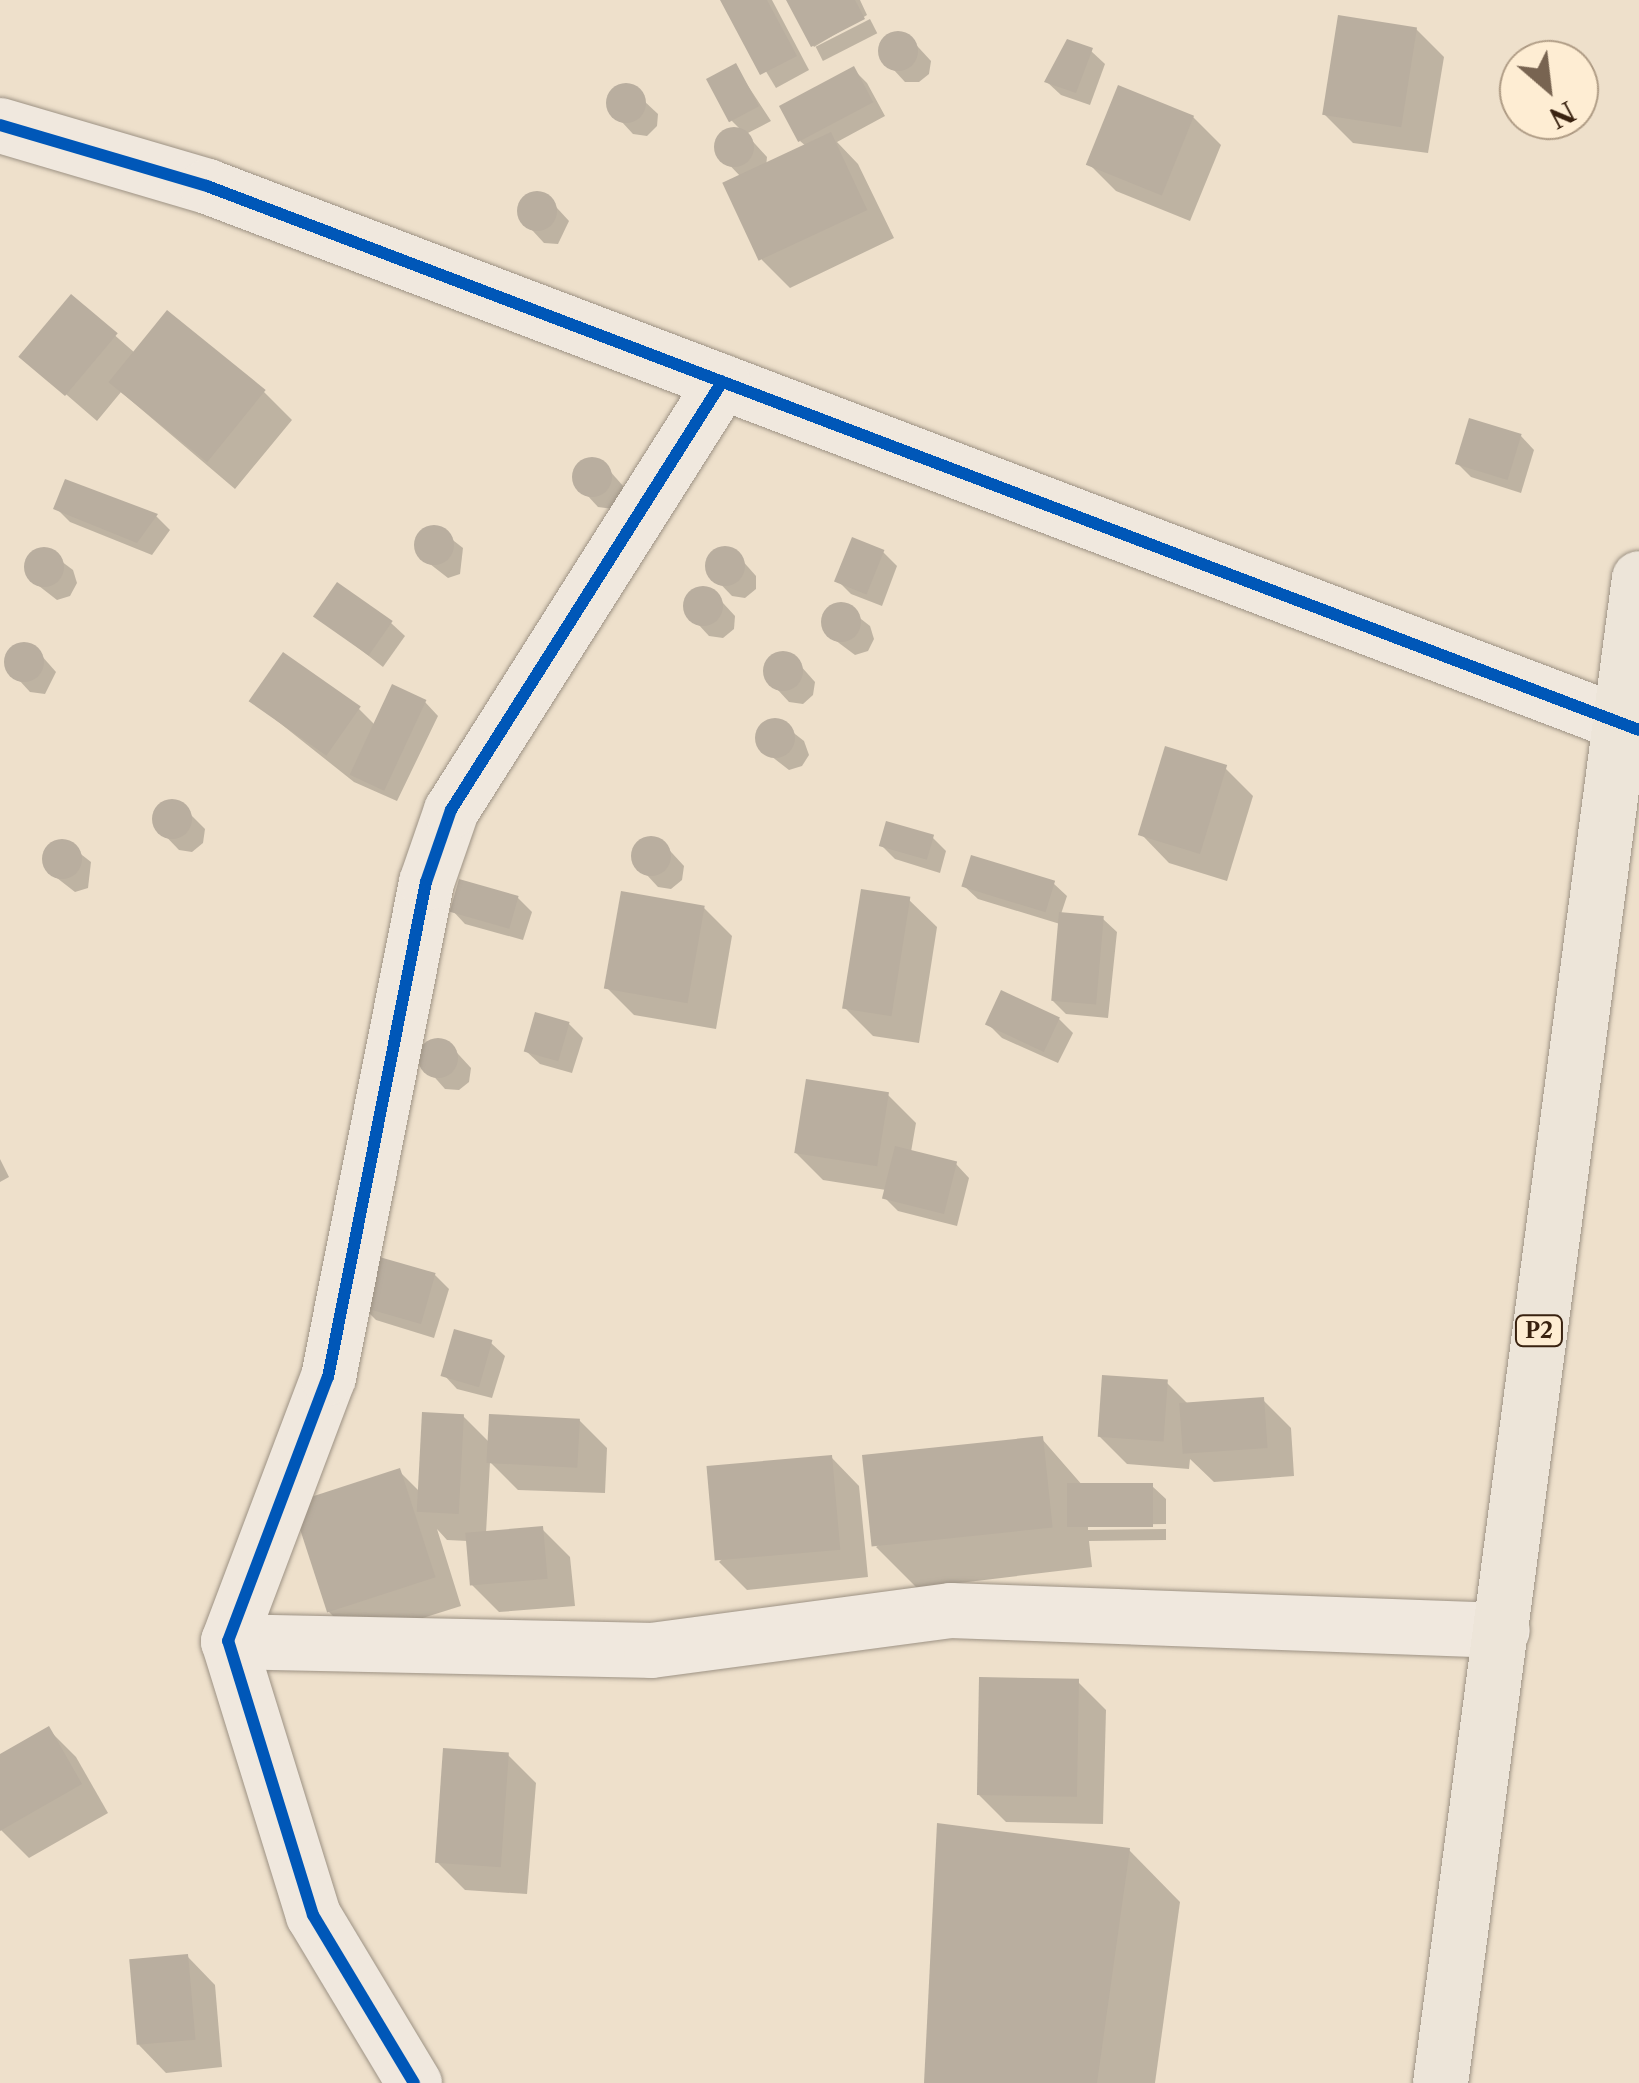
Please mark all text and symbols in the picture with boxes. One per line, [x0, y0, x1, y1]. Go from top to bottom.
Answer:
north arrow [1499, 40, 1599, 140]
text: N [1543, 94, 1581, 135]
road number: P2 [1514, 1314, 1564, 1348]

